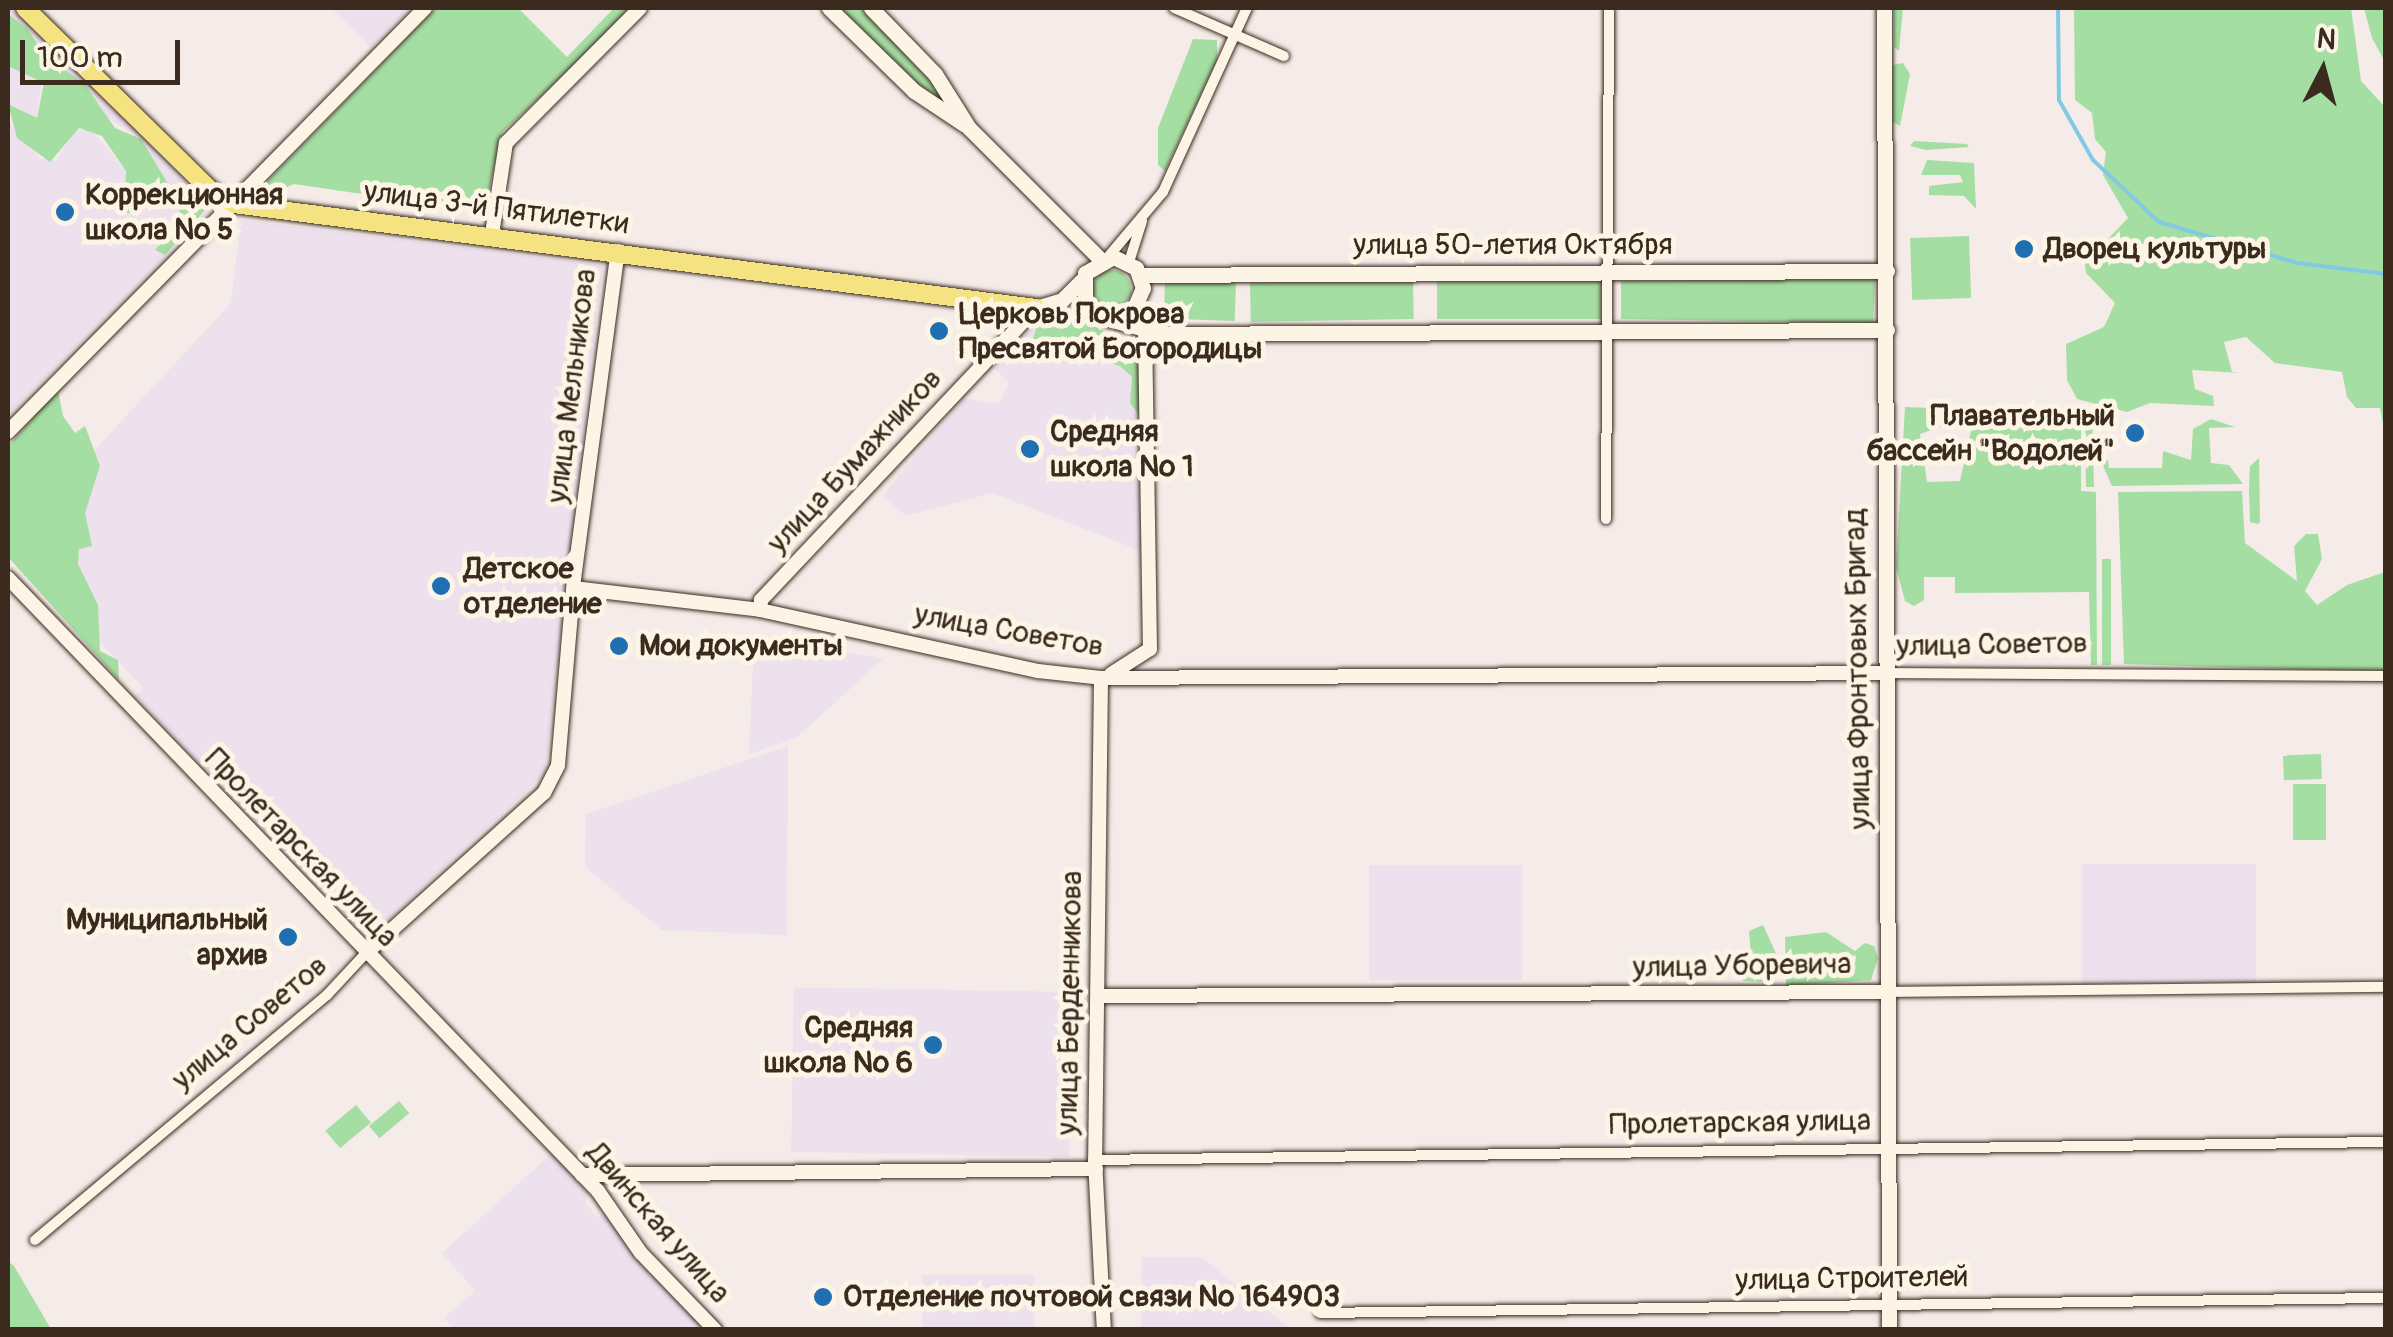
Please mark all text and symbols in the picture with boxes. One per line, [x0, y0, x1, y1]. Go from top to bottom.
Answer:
scale bar [25, 20, 185, 82]
north arrow [2273, 20, 2373, 120]
text: N [2315, 21, 2337, 58]
text: 100 m [37, 39, 123, 76]
street label: улица 3-й Пятилетки [362, 174, 630, 242]
place label: Коррекционная школа № 5 [85, 177, 283, 248]
marker: Коррекционная школа № 5 [54, 201, 76, 223]
street label: улица 50-летия Октября [1353, 227, 1673, 263]
place label: Дворец культуры [2044, 231, 2266, 267]
marker: Дворец культуры [2013, 238, 2035, 260]
street label: улица Мельникова [540, 267, 604, 505]
place label: Церковь Покрова Пресвятой Богородицы [959, 296, 1262, 366]
marker: Церковь Покрова Пресвятой Богородицы [928, 320, 950, 342]
street label: улица Бумажников [760, 361, 950, 561]
place label: Плавательный бассейн "Водолей" [1866, 398, 2115, 468]
place label: Средняя школа № 1 [1050, 414, 1194, 484]
marker: Плавательный бассейн "Водолей" [2124, 422, 2146, 444]
marker: Средняя школа № 1 [1019, 438, 1041, 460]
street label: улица Фронтовых Бригад [1837, 508, 1879, 830]
place label: Детское отделение [464, 551, 602, 622]
marker: Детское отделение [428, 573, 454, 599]
street label: улица Советов [912, 597, 1106, 665]
street label: улица Советов [1896, 625, 2088, 665]
place label: Мои документы [639, 628, 843, 664]
marker: Мои документы [608, 635, 630, 657]
street label: Пролетарская улица [197, 741, 405, 955]
street label: улица Берденникова [1050, 870, 1090, 1136]
place label: Муниципальный архив [66, 902, 268, 972]
marker: Муниципальный архив [277, 926, 299, 948]
street label: улица Уборевича [1632, 946, 1852, 986]
street label: улица Советов [165, 948, 335, 1098]
place label: Средняя школа № 6 [764, 1010, 913, 1080]
marker: Средняя школа № 6 [922, 1034, 944, 1056]
street label: Пролетарская улица [1609, 1103, 1871, 1143]
street label: Двинская улица [578, 1135, 738, 1311]
street label: улица Строителей [1735, 1259, 1969, 1299]
place label: Отделение почтовой связи № 164903 [843, 1279, 1340, 1315]
marker: Отделение почтовой связи № 164903 [812, 1286, 834, 1308]

